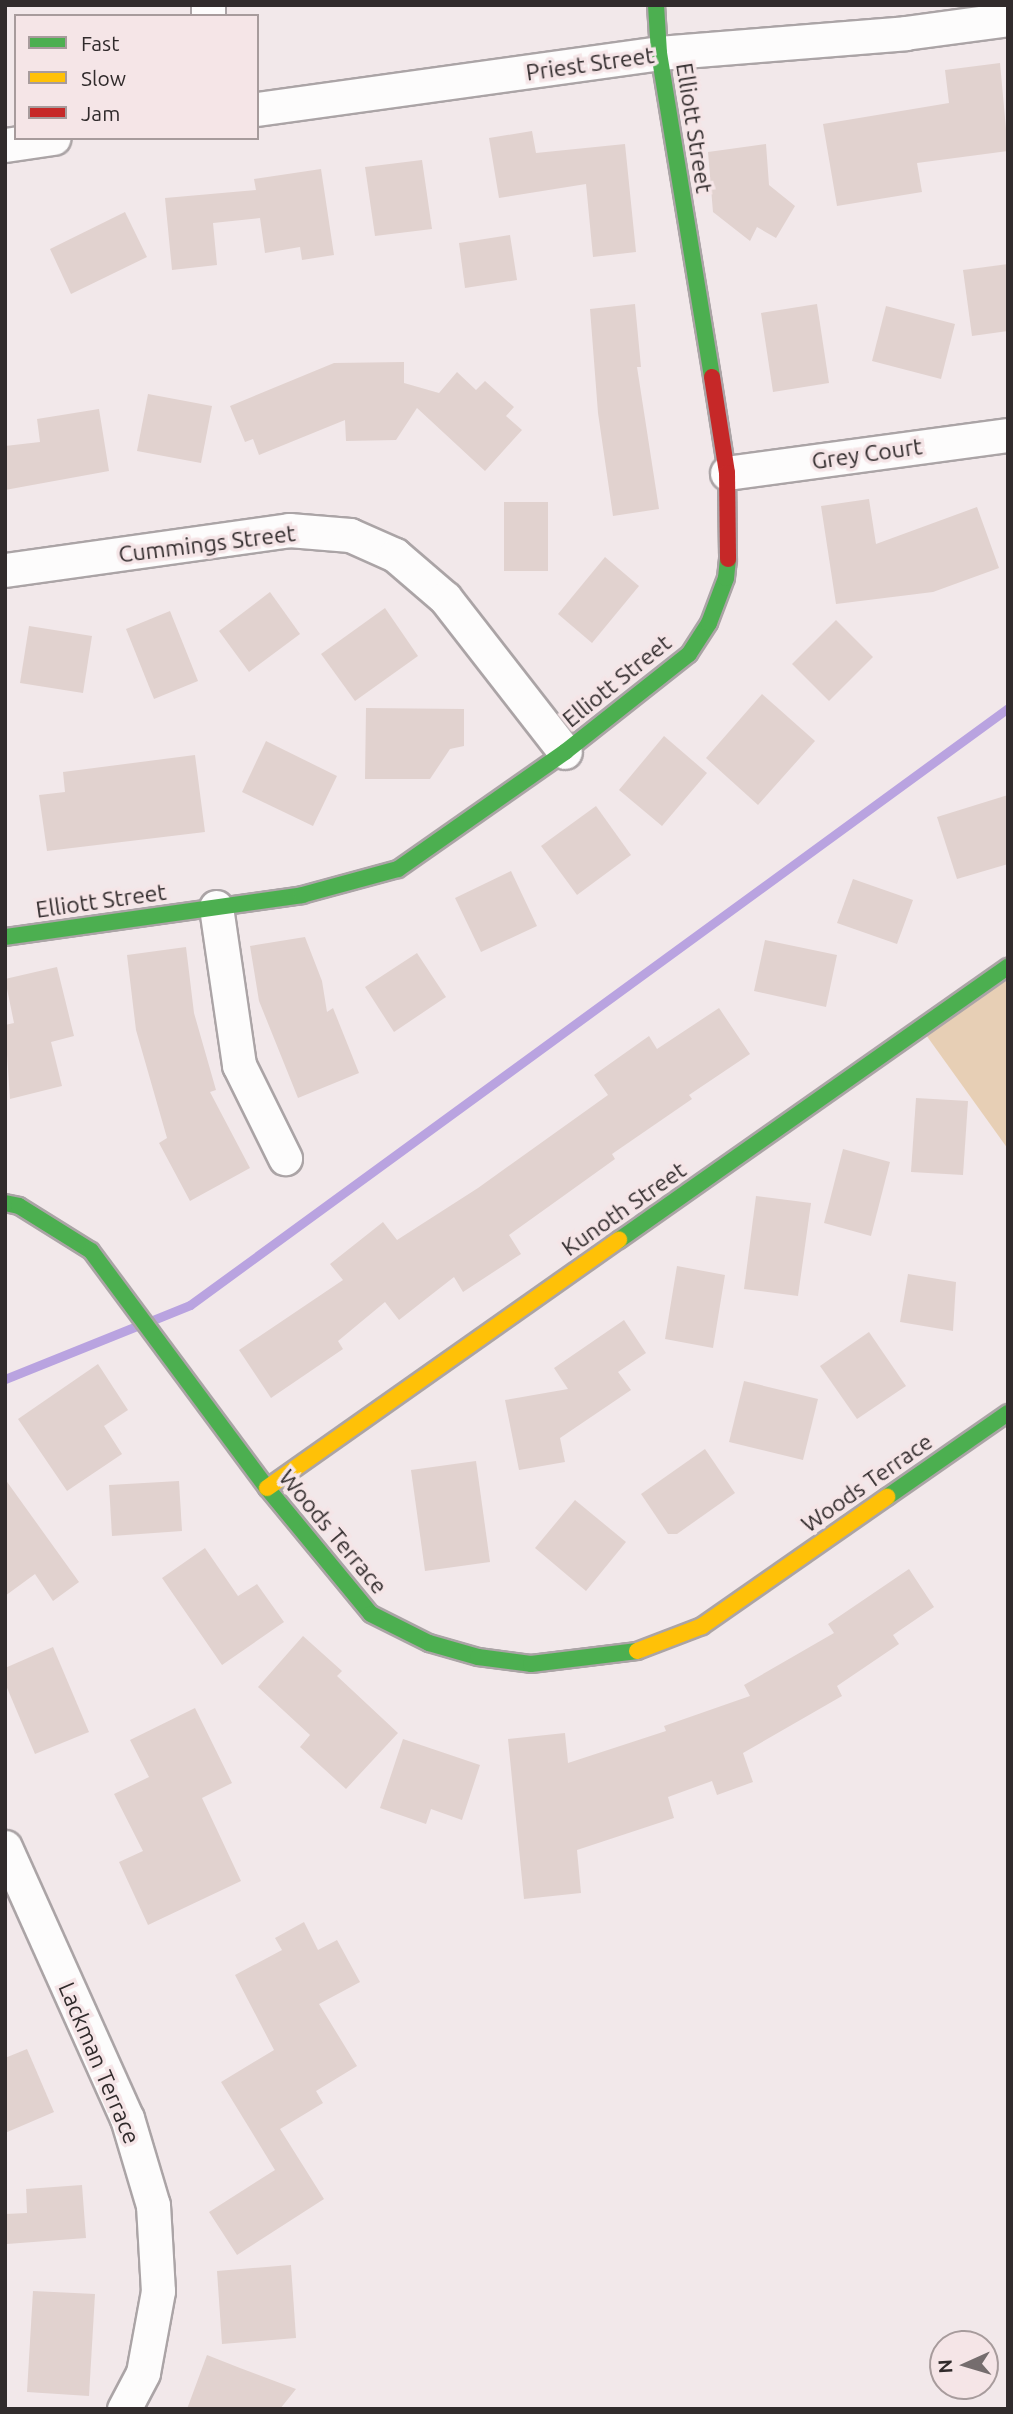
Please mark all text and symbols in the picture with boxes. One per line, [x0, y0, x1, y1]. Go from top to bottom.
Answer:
legend [14, 14, 259, 140]
text: Fast [81, 31, 119, 55]
street label: Priest Street [524, 41, 656, 87]
street label: Elliott Street [670, 61, 718, 195]
text: Slow [81, 66, 126, 90]
text: Jam [81, 101, 120, 125]
street label: Grey Court [810, 433, 924, 475]
street label: Cummings Street [117, 519, 297, 569]
street label: Elliott Street [557, 629, 677, 733]
street label: Elliott Street [34, 878, 168, 924]
street label: Kunoth Street [557, 1156, 691, 1262]
street label: Woods Terrace [796, 1428, 938, 1538]
street label: Woods Terrace [273, 1464, 393, 1600]
street label: Lackman Terrace [53, 1978, 145, 2148]
north arrow [929, 2330, 999, 2400]
text: N [934, 2358, 957, 2374]

